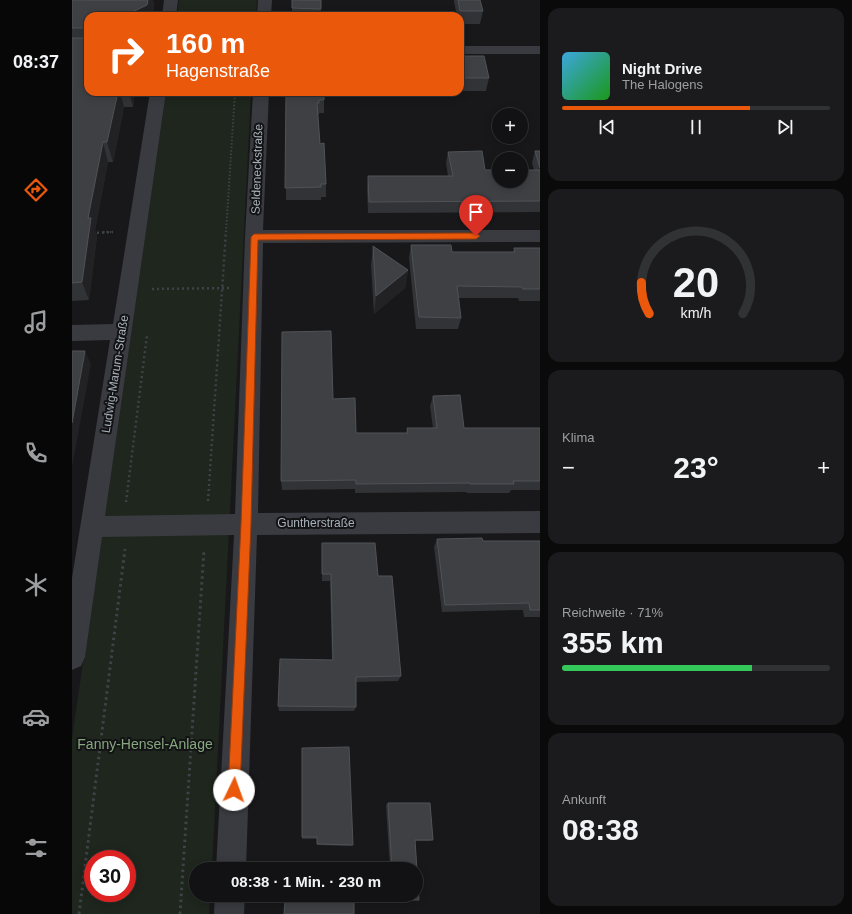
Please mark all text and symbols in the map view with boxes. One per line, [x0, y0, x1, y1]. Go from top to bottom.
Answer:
icon: right [100, 28, 152, 80]
text: 160 m [166, 28, 245, 59]
text: 08:37 [13, 52, 59, 72]
text: Night Drive [622, 60, 702, 77]
text: Hagenstraße [166, 61, 270, 81]
text: The Halogens [622, 77, 703, 92]
map controls [492, 108, 528, 188]
button: + [492, 108, 528, 144]
icon: previous [596, 116, 618, 138]
icon: pause [685, 116, 707, 138]
icon: next [774, 116, 796, 138]
street label: Seldeneckstraße [248, 123, 266, 214]
button: − [492, 152, 528, 188]
icon: directions [22, 176, 50, 204]
pin [459, 195, 493, 236]
icon: arrive [465, 201, 487, 223]
text: 20 [673, 259, 719, 306]
text: km/h [681, 304, 712, 320]
icon: music [22, 308, 50, 336]
street label: Ludwig-Marum-Straße [99, 314, 131, 434]
text: Klima [562, 430, 595, 445]
icon: phone [22, 439, 50, 467]
text: 23° [673, 451, 719, 484]
text: − [562, 455, 575, 480]
text: + [817, 455, 830, 480]
street label: Guntherstraße [277, 516, 355, 530]
icon: climate [22, 571, 50, 599]
text: Reichweite · 71% [562, 605, 663, 620]
text: 355 km [562, 626, 664, 659]
icon: car [22, 703, 50, 731]
park label: Fanny-Hensel-Anlage [77, 736, 213, 752]
position arrow [213, 769, 255, 811]
text: Ankunft [562, 792, 606, 807]
text: 08:38 [562, 813, 639, 846]
icon: filters [22, 834, 50, 862]
speed limit sign: 30 [84, 850, 136, 902]
text: 08:38 · 1 Min. · 230 m [231, 873, 381, 890]

